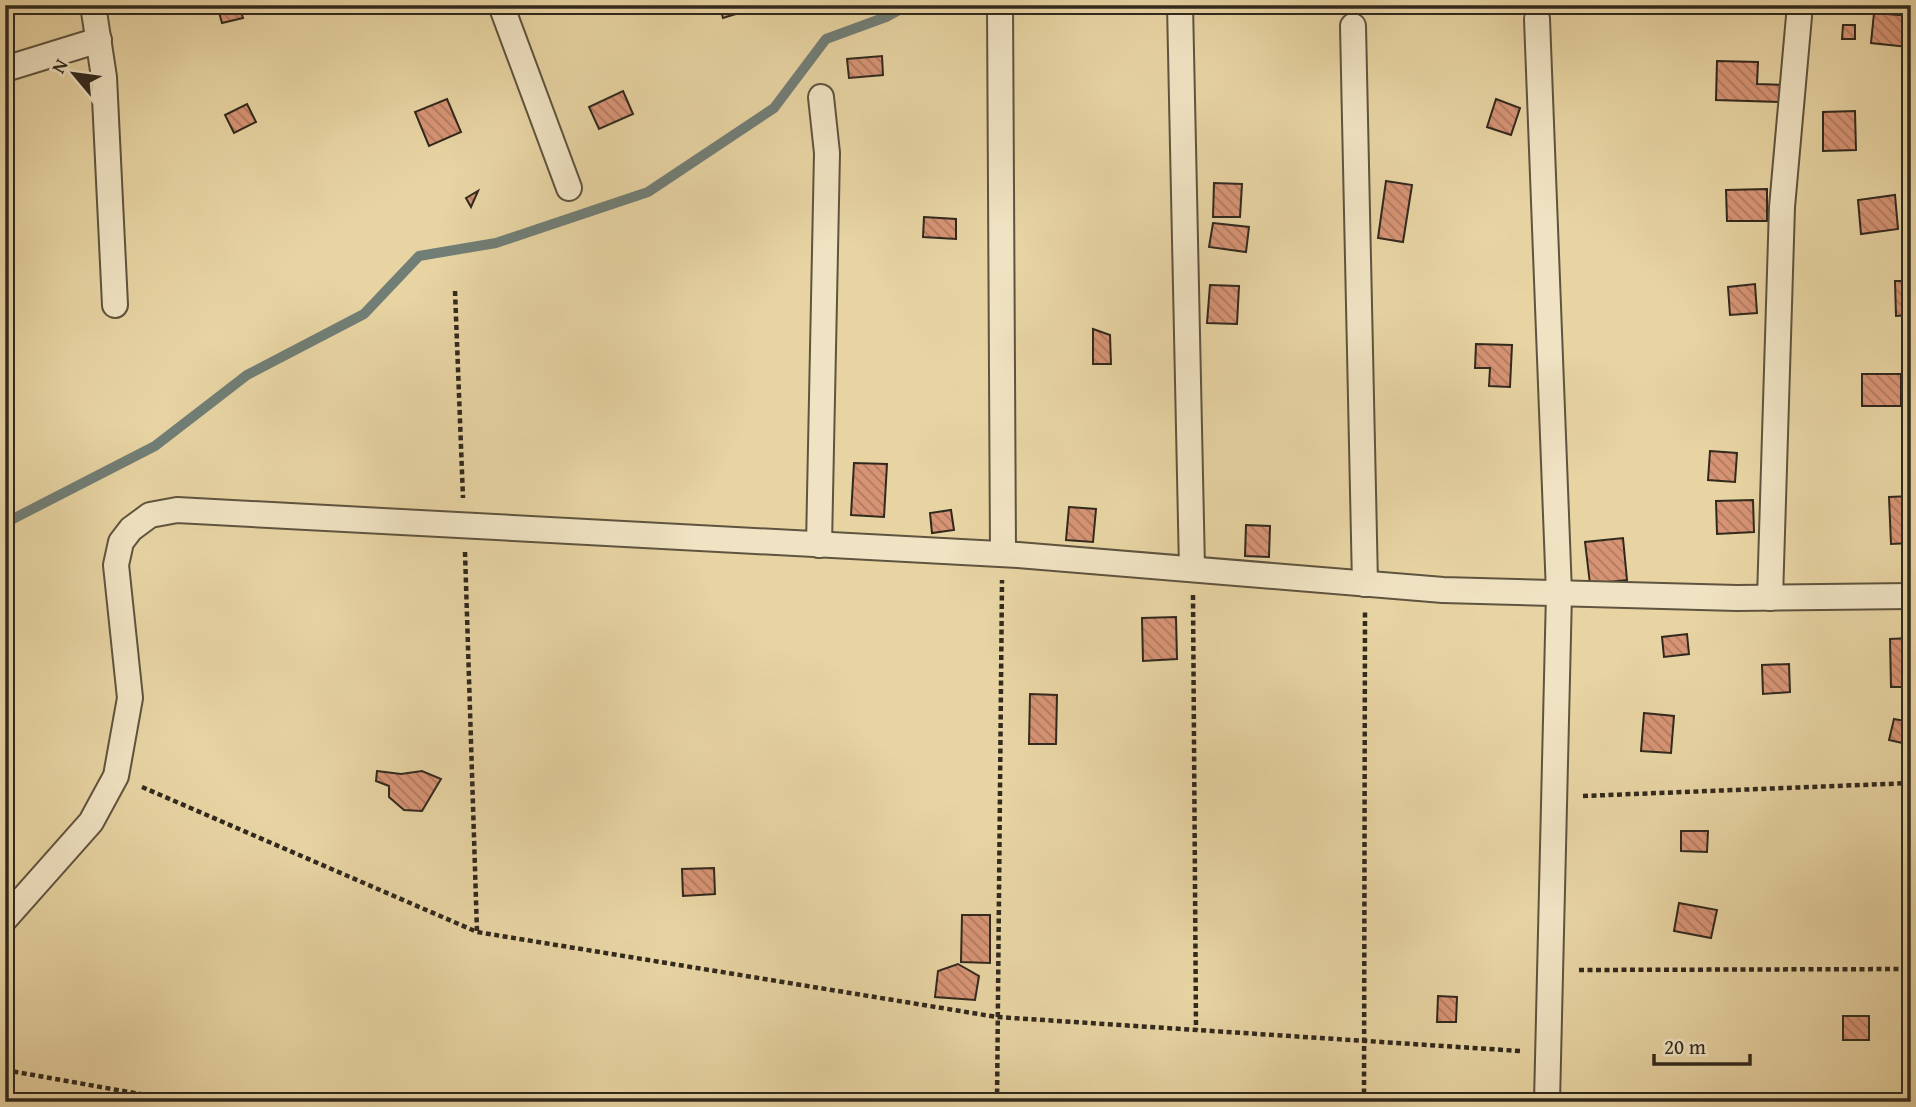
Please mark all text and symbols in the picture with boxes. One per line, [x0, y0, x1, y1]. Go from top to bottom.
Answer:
north arrow [38, 38, 108, 108]
text: N [44, 53, 75, 78]
scale bar [1654, 1023, 1750, 1067]
text: 20 m [1664, 1031, 1706, 1062]

